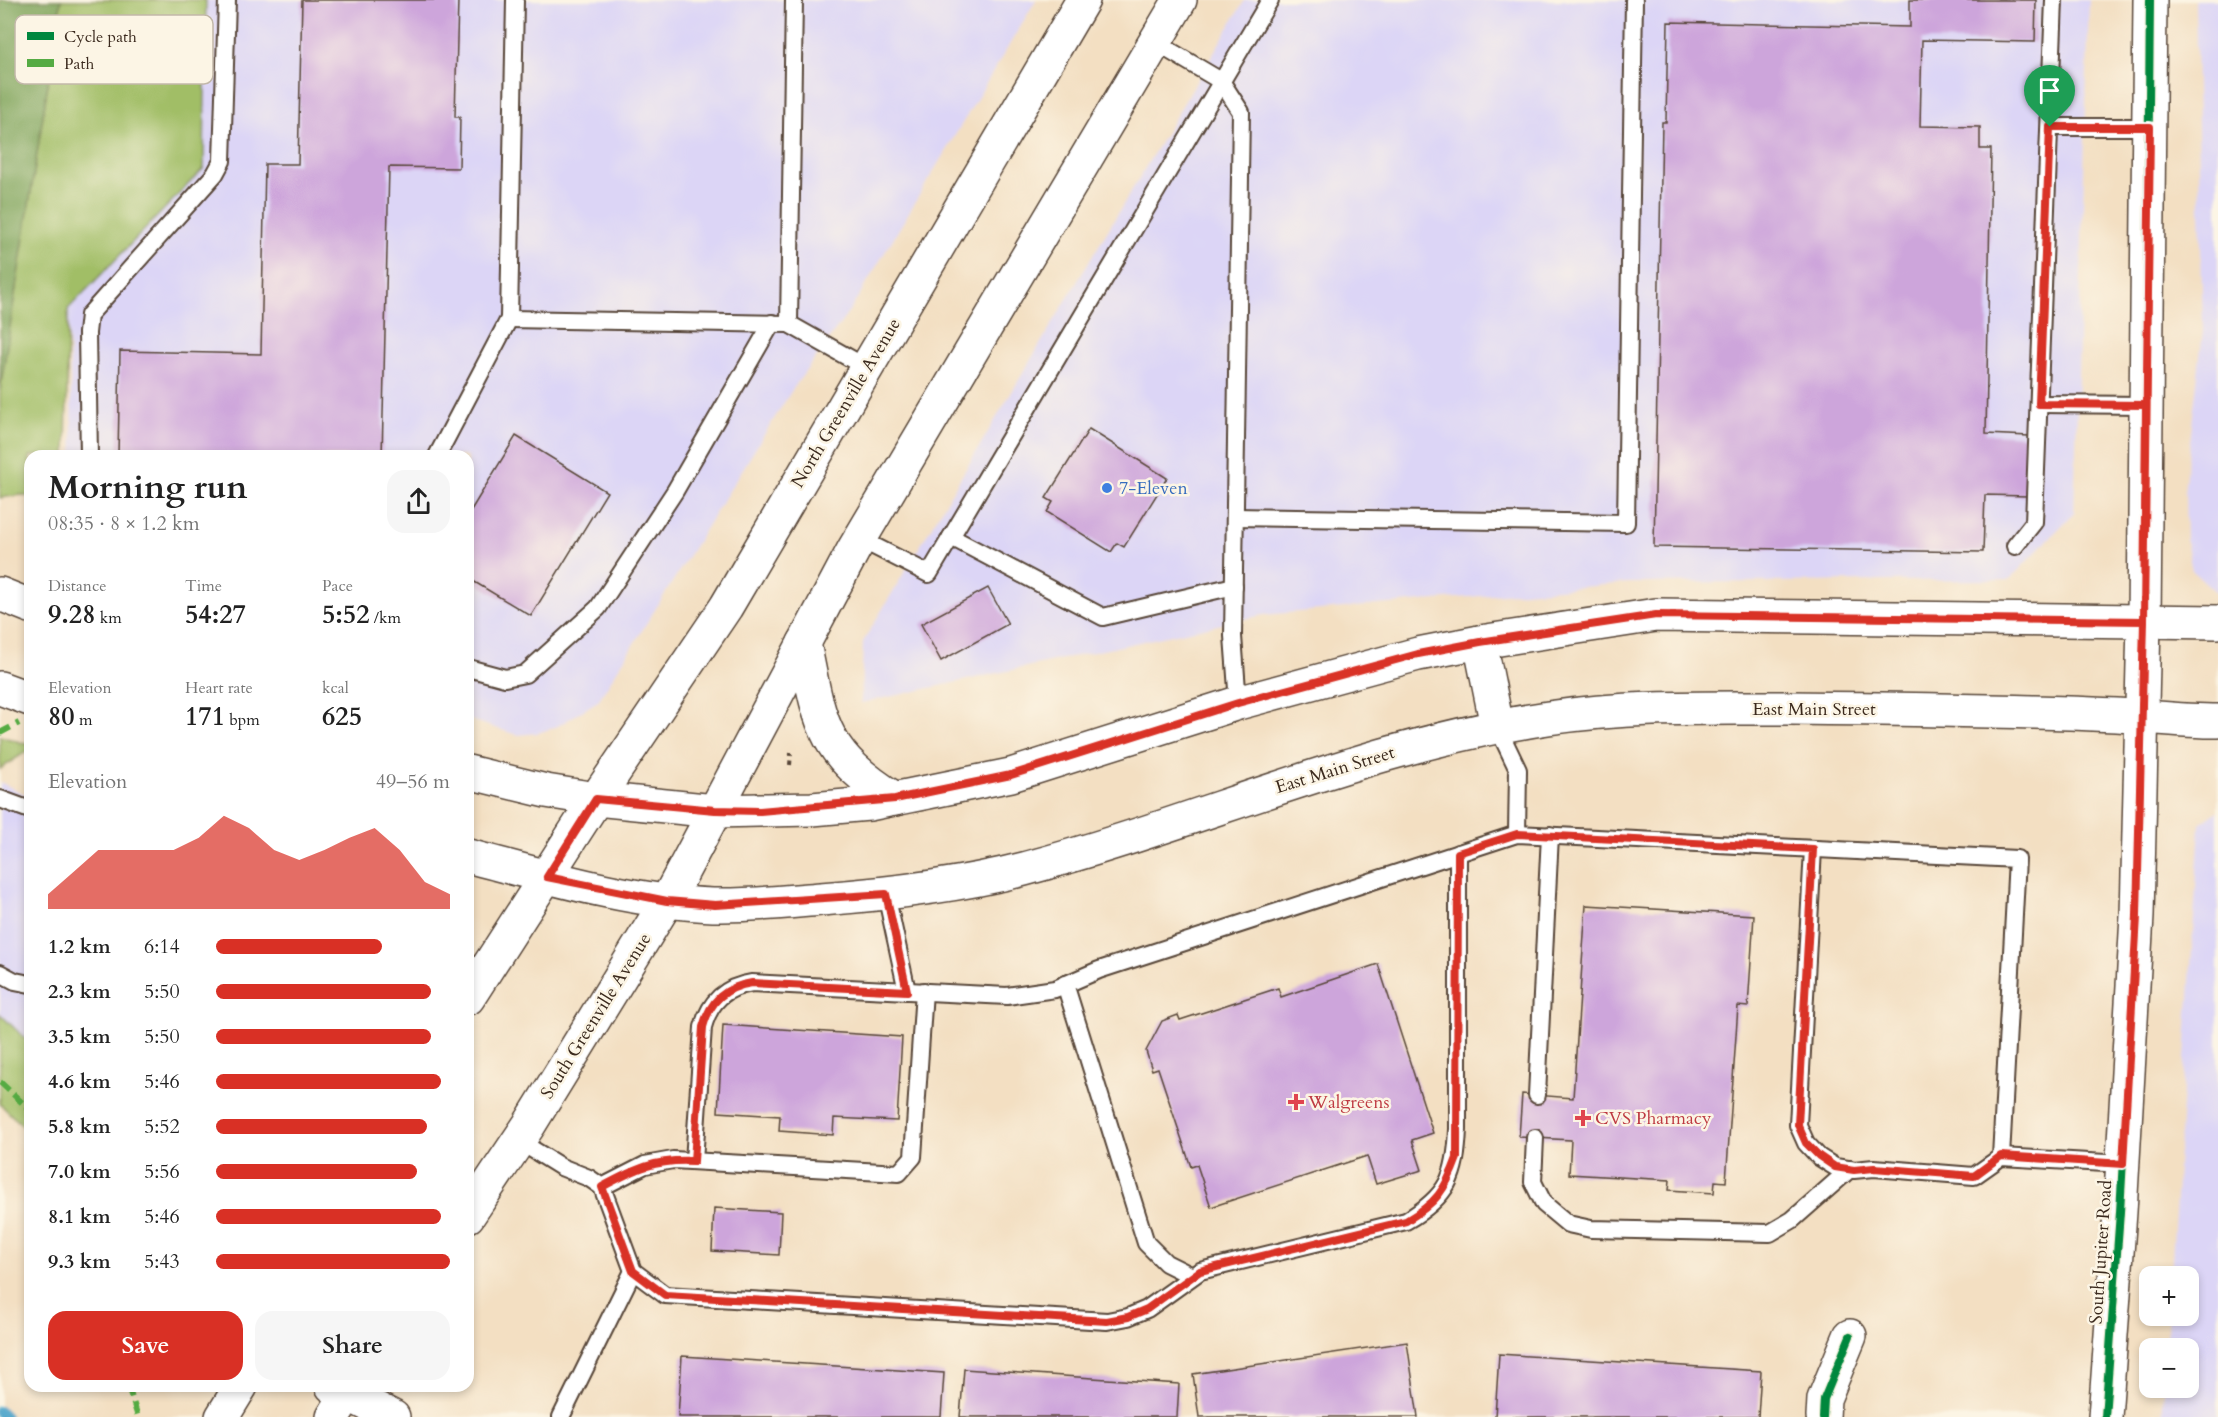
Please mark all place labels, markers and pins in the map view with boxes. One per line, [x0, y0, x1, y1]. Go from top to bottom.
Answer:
pin [2024, 65, 2075, 127]
place label: 7-Eleven [1119, 476, 1188, 501]
marker: 7-Eleven [1100, 481, 1114, 495]
place label: Walgreens [1307, 1090, 1390, 1115]
marker: Walgreens [1289, 1095, 1303, 1109]
place label: CVS Pharmacy [1595, 1106, 1712, 1131]
marker: CVS Pharmacy [1576, 1111, 1590, 1125]

